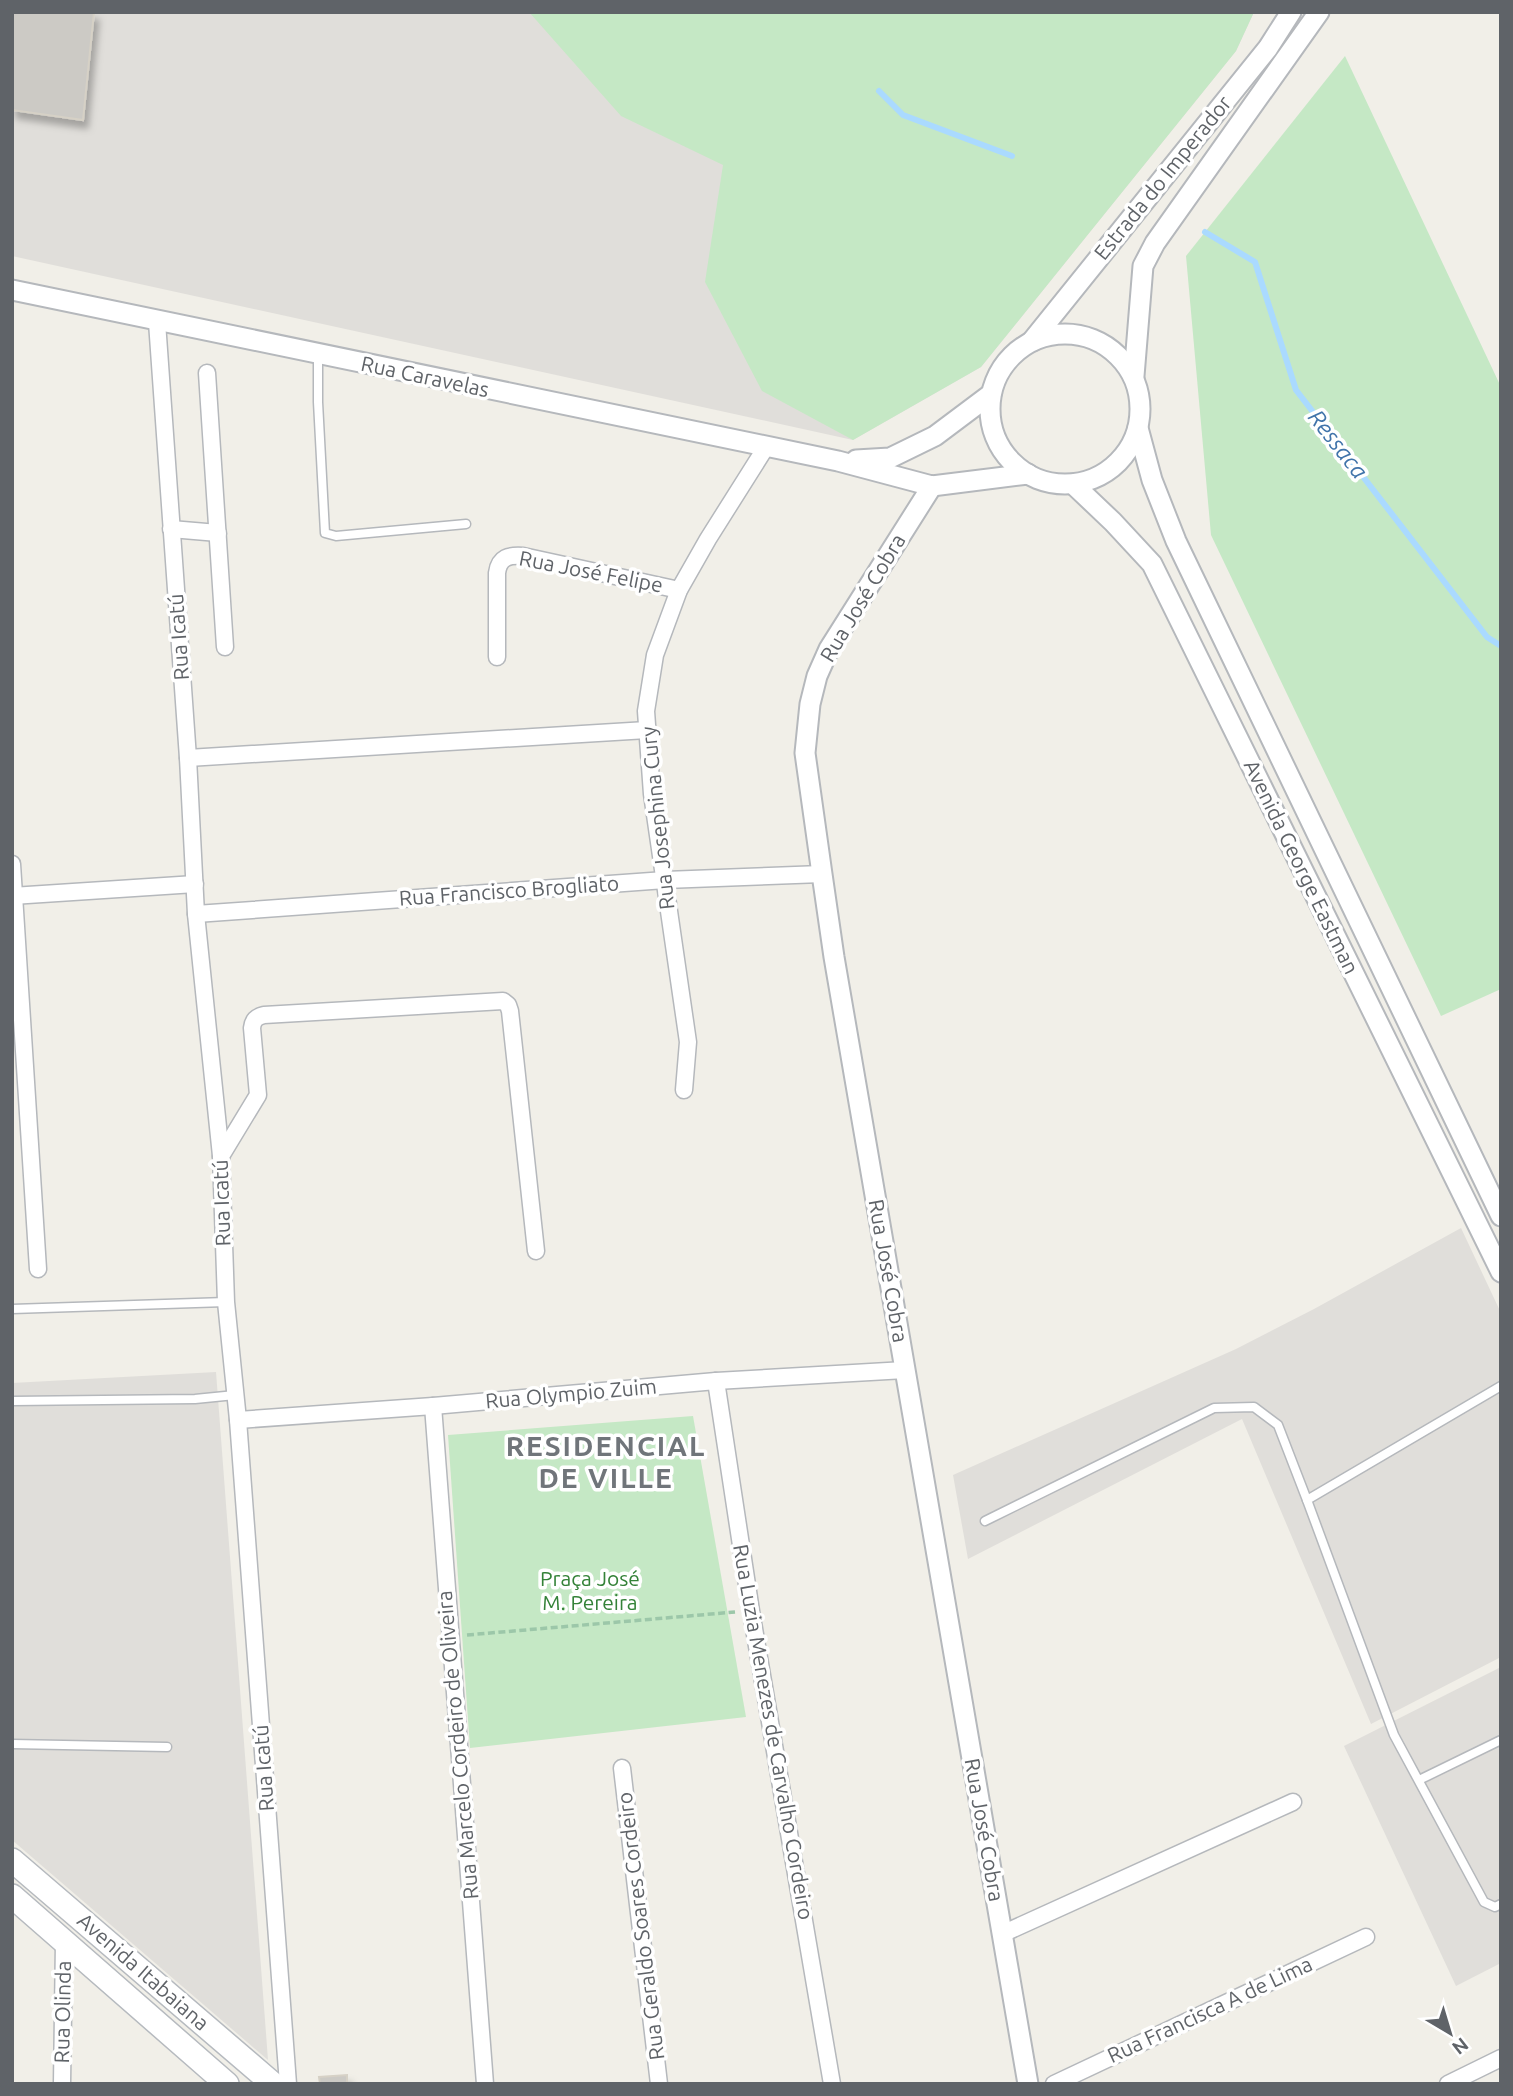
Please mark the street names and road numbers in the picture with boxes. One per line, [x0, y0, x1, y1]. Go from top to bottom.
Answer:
street label: Estrada do Imperador [1089, 91, 1236, 264]
street label: Rua Caravelas [359, 351, 491, 401]
street label: Rua José Cobra [815, 529, 910, 666]
street label: Rua José Felipe [517, 545, 665, 597]
street label: Rua Icatú [163, 593, 193, 681]
street label: Rua Josephina Cury [635, 725, 679, 911]
street label: Avenida George Eastman [1240, 756, 1364, 978]
street label: Rua Francisco Brogliato [398, 870, 620, 910]
street label: Rua Icatú [207, 1159, 235, 1247]
street label: Rua José Cobra [865, 1197, 913, 1344]
street label: Rua Olympio Zuim [484, 1374, 658, 1412]
street label: Rua Luzia Menezes de Carvalho Cordeiro [729, 1542, 819, 1921]
street label: Rua Marcelo Cordeiro de Oliveira [432, 1590, 482, 1900]
street label: Rua Icatú [248, 1724, 278, 1812]
street label: Rua José Cobra [961, 1756, 1009, 1903]
street label: Rua Geraldo Soares Cordeiro [612, 1791, 668, 2061]
street label: Avenida Itabaiana [73, 1908, 214, 2035]
street label: Rua Francisca A de Lima [1103, 1951, 1316, 2067]
street label: Rua Olinda [49, 1960, 75, 2064]

